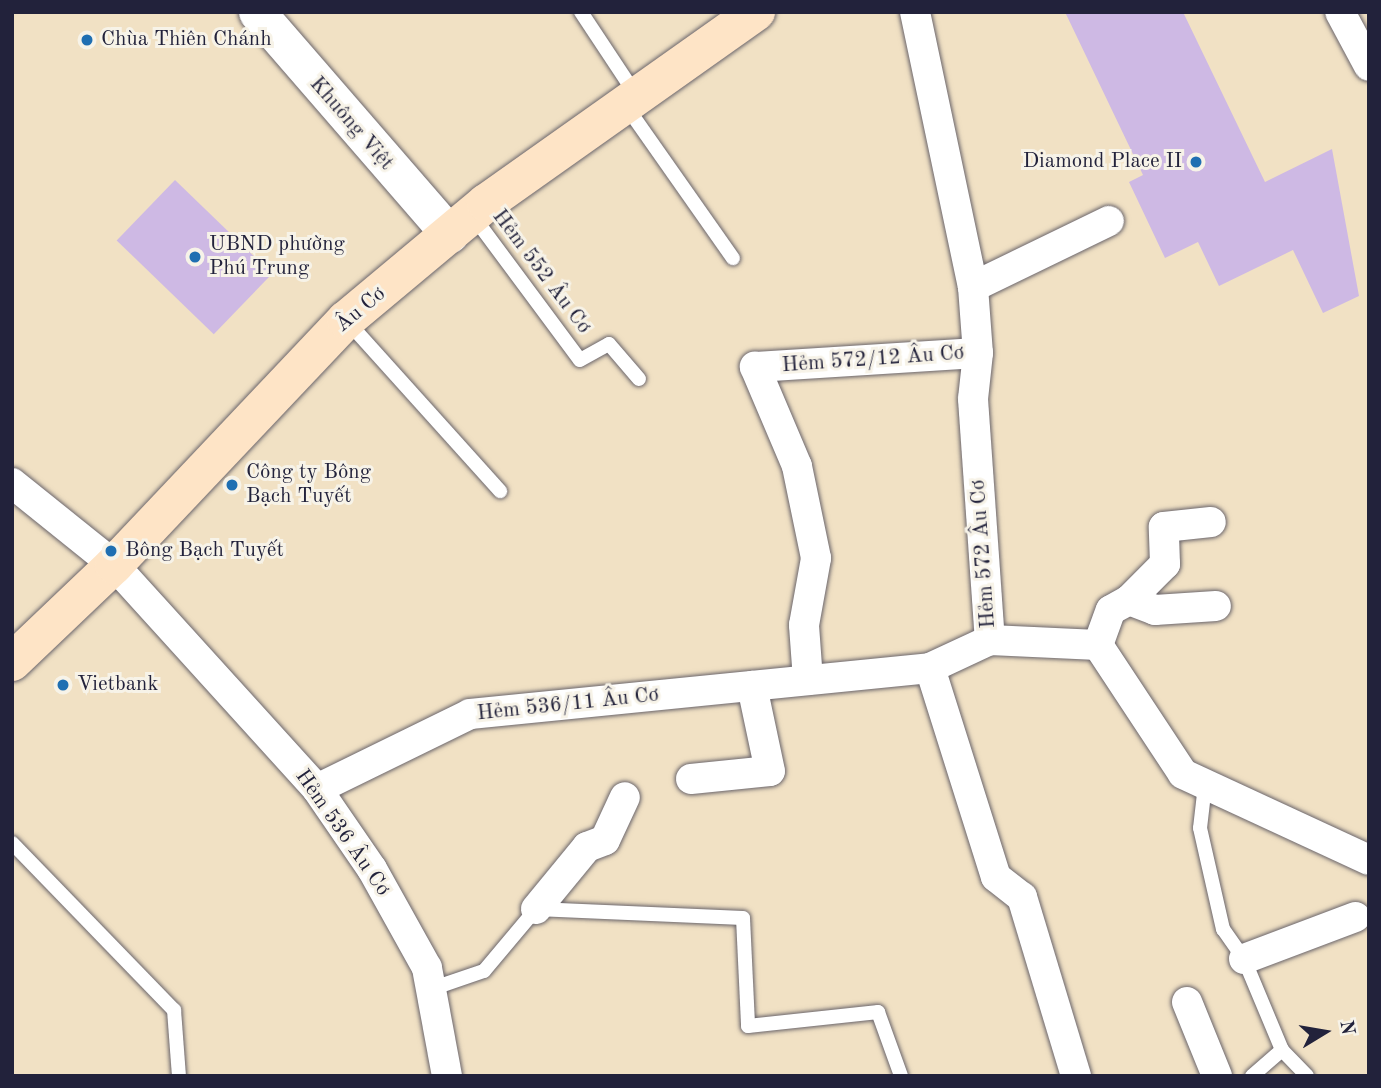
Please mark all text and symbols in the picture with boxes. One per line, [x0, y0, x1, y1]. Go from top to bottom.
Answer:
place label: Chùa Thiên Chánh [101, 27, 272, 53]
marker: Chùa Thiên Chánh [79, 32, 95, 48]
street label: Khuông Việt [304, 72, 398, 176]
place label: Diamond Place II [1023, 149, 1182, 175]
marker: Diamond Place II [1188, 154, 1204, 170]
street label: Hẻm 552 Âu Cơ [486, 205, 596, 339]
place label: UBND phường Phú Trung [209, 232, 345, 282]
marker: UBND phường Phú Trung [187, 249, 203, 265]
street label: Âu Cơ [331, 282, 391, 338]
street label: Hẻm 572/12 Âu Cơ [781, 341, 965, 379]
place label: Công ty Bông Bạch Tuyết [246, 460, 371, 510]
marker: Công ty Bông Bạch Tuyết [224, 477, 240, 493]
street label: Hẻm 572 Âu Cơ [966, 479, 1002, 629]
place label: Bông Bạch Tuyết [125, 538, 284, 564]
marker: Bông Bạch Tuyết [103, 543, 119, 559]
place label: Vietbank [77, 672, 158, 698]
marker: Vietbank [55, 677, 71, 693]
street label: Hẻm 536/11 Âu Cơ [476, 683, 660, 727]
street label: Hẻm 536 Âu Cơ [289, 765, 395, 901]
north arrow [1290, 997, 1360, 1067]
text: N [1335, 1019, 1357, 1037]

